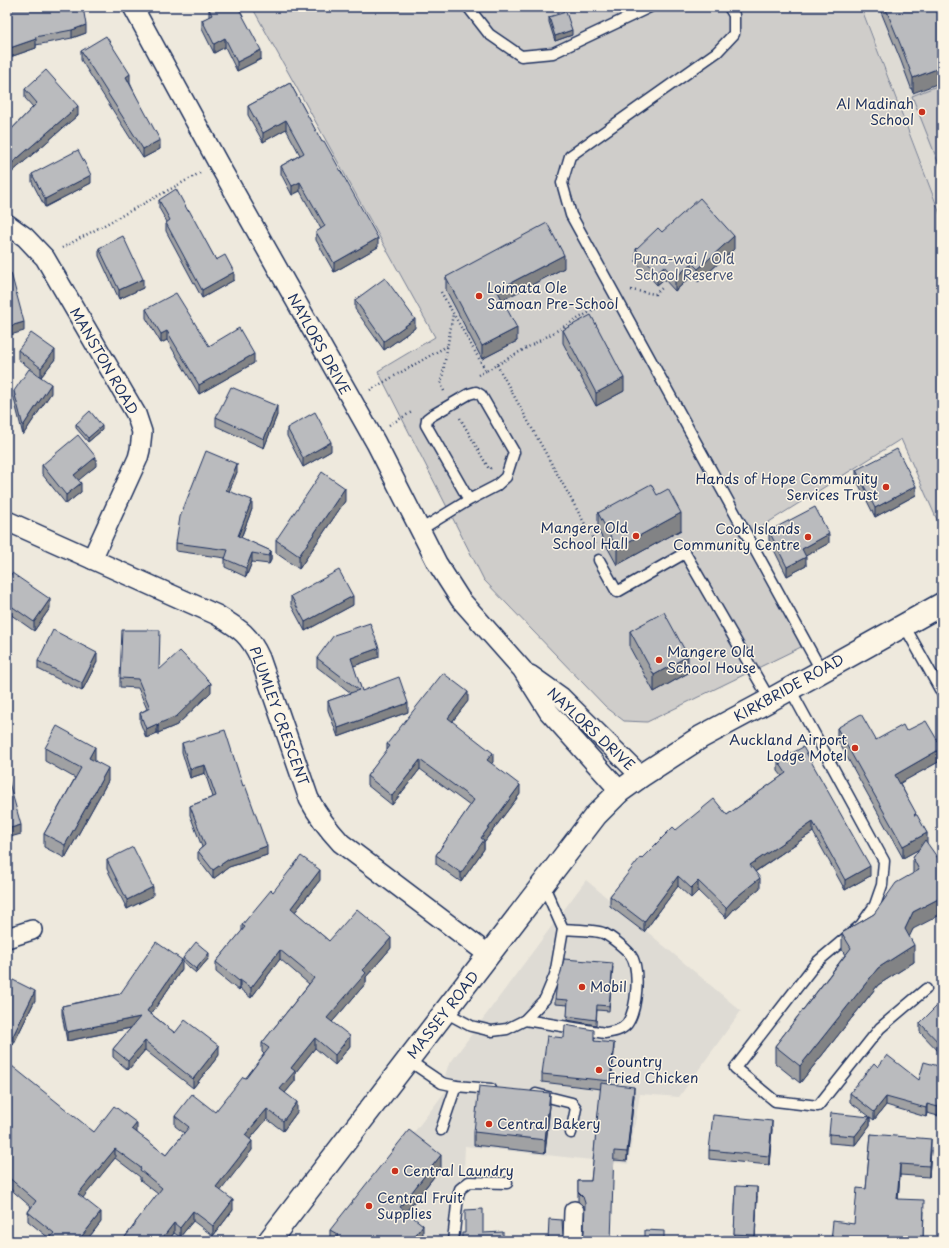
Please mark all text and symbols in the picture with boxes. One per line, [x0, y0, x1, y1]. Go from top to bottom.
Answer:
place label: Al Madinah School [836, 93, 914, 130]
marker: Al Madinah School [917, 107, 927, 117]
park label: Puna-wai / Old School Reserve [633, 248, 735, 285]
place label: Loimata Ole Samoan Pre-School [487, 277, 618, 314]
street label: NAYLORS DRIVE [283, 289, 356, 398]
marker: Loimata Ole Samoan Pre-School [474, 291, 484, 301]
street label: MANSTON ROAD [65, 303, 144, 418]
place label: Hands of Hope Community Services Trust [695, 468, 878, 505]
marker: Hands of Hope Community Services Trust [881, 482, 891, 492]
place label: Mangere Old School Hall [541, 517, 628, 554]
place label: Cook Islands Community Centre [673, 518, 800, 555]
marker: Mangere Old School Hall [631, 531, 641, 541]
marker: Cook Islands Community Centre [803, 532, 813, 542]
place label: Mangere Old School House [667, 641, 757, 678]
street label: PLUMLEY CRESCENT [245, 643, 315, 789]
street label: KIRKBRIDE ROAD [730, 649, 848, 727]
marker: Mangere Old School House [654, 655, 664, 665]
street label: NAYLORS DRIVE [543, 682, 640, 775]
place label: Auckland Airport Lodge Motel [729, 729, 847, 766]
marker: Auckland Airport Lodge Motel [850, 743, 860, 753]
street label: MASSEY ROAD [402, 966, 484, 1063]
place label: Mobil [590, 976, 627, 997]
marker: Mobil [577, 982, 587, 992]
place label: Country Fried Chicken [607, 1051, 698, 1088]
marker: Country Fried Chicken [594, 1065, 604, 1075]
place label: Central Bakery [497, 1113, 600, 1134]
marker: Central Bakery [484, 1119, 494, 1129]
place label: Central Laundry [403, 1160, 514, 1181]
marker: Central Laundry [390, 1166, 400, 1176]
place label: Central Fruit Supplies [377, 1187, 463, 1224]
marker: Central Fruit Supplies [364, 1201, 374, 1211]

